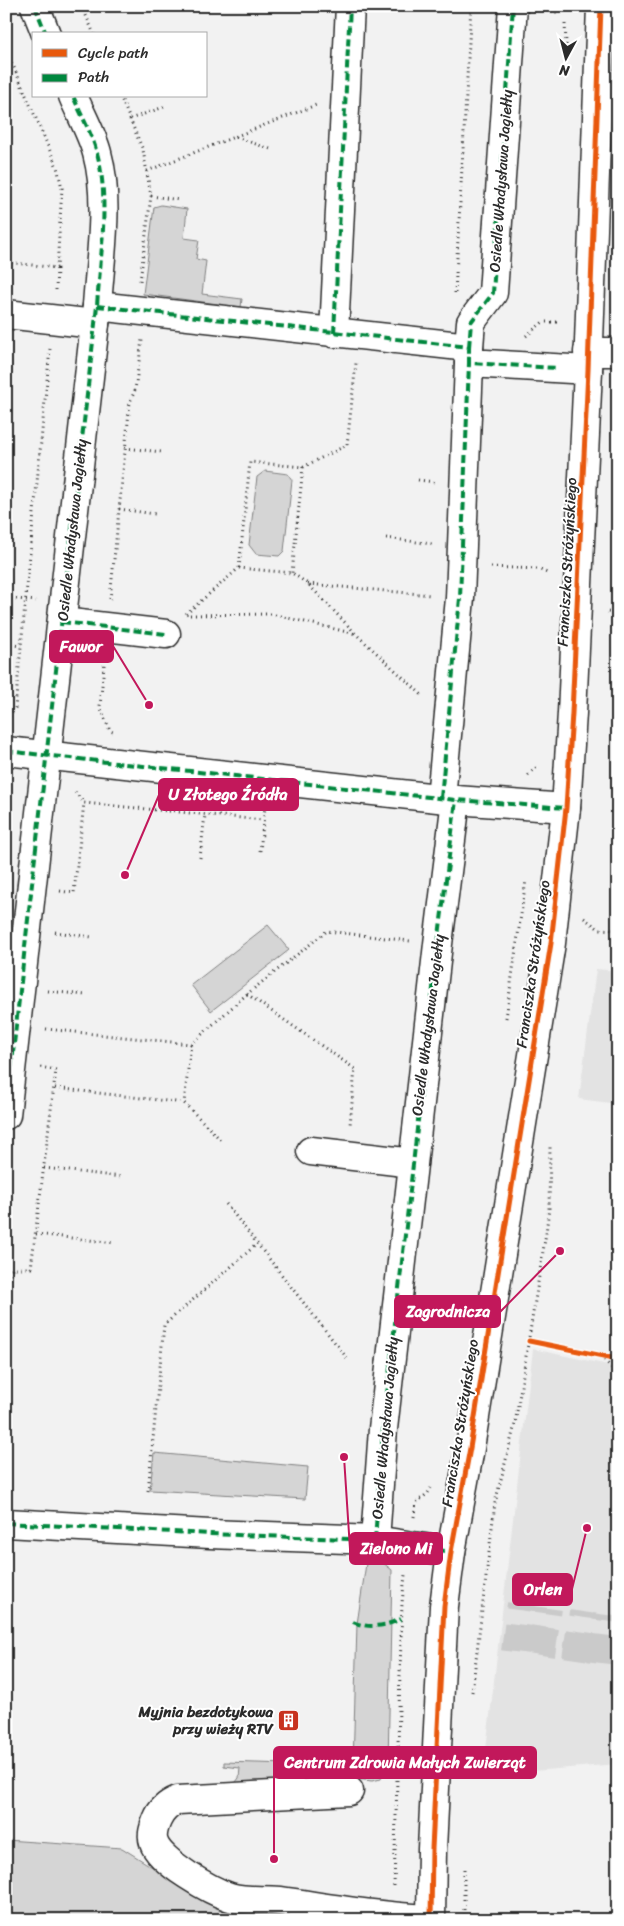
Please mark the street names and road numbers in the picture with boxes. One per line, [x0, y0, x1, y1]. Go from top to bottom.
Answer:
street label: Osiedle Władysława Jagiełły [482, 89, 520, 273]
street label: Osiedle Władysława Jagiełły [50, 437, 95, 622]
street label: Franciszka Stróżyńskiego [550, 476, 584, 647]
street label: Franciszka Stróżyńskiego [508, 878, 558, 1050]
street label: Osiedle Władysława Jagiełły [404, 932, 452, 1117]
street label: Osiedle Władysława Jagiełły [364, 1335, 406, 1520]
street label: Franciszka Stróżyńskiego [434, 1337, 486, 1509]

